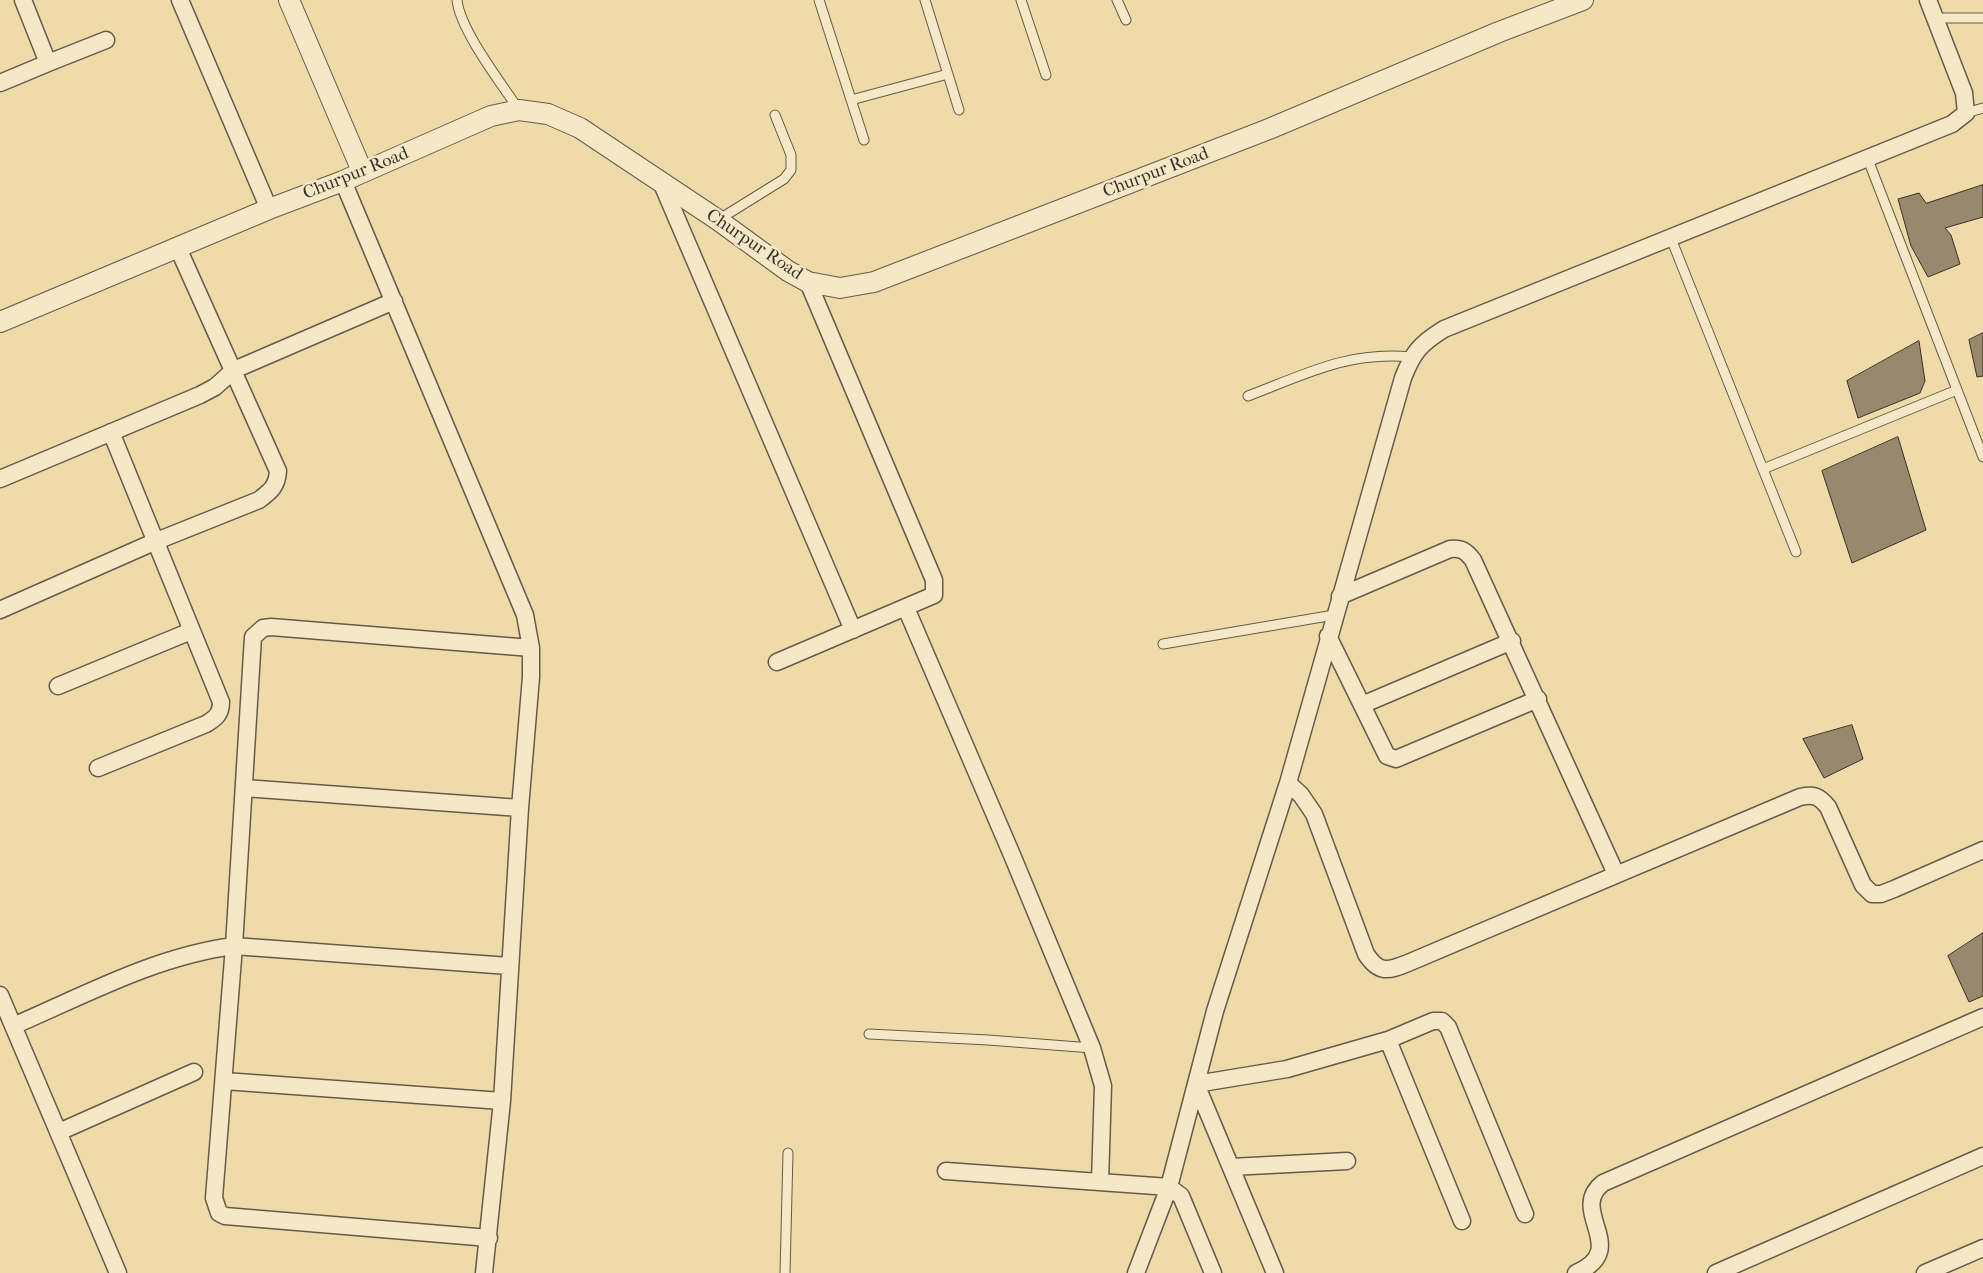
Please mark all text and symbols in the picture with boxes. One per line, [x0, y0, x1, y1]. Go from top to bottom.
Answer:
street label: Churpur Road [300, 143, 412, 205]
street label: Churpur Road [1100, 143, 1212, 203]
street label: Churpur Road [702, 205, 806, 285]

